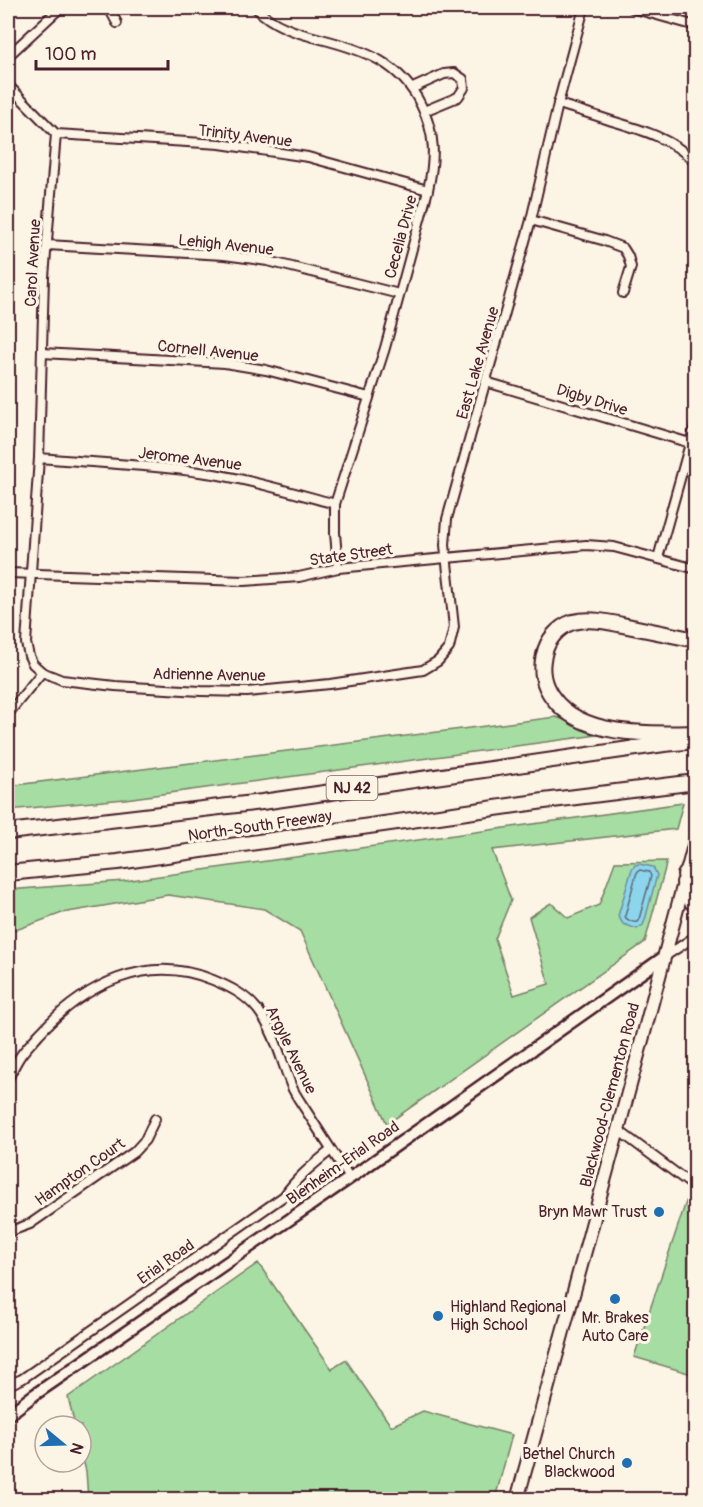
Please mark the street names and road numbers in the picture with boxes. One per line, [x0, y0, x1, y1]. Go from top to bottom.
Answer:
street label: Trinity Avenue [197, 120, 293, 152]
street label: Cecelia Drive [380, 193, 422, 281]
street label: Carol Avenue [21, 219, 45, 307]
street label: Lehigh Avenue [177, 230, 275, 260]
street label: East Lake Avenue [452, 304, 504, 422]
street label: Cornell Avenue [157, 336, 260, 366]
street label: Digby Drive [554, 380, 630, 420]
street label: Jerome Avenue [137, 443, 243, 475]
street label: State Street [308, 539, 394, 571]
street label: Adrienne Avenue [152, 664, 266, 686]
road number: NJ 42 [326, 776, 378, 800]
street label: North-South Freeway [187, 806, 333, 846]
street label: Blackwood-Clementon Road [576, 1000, 644, 1190]
street label: Argyle Avenue [261, 1003, 321, 1097]
street label: Blenheim-Erial Road [283, 1117, 403, 1209]
street label: Hampton Court [31, 1133, 129, 1210]
street label: Erial Road [134, 1235, 198, 1289]

